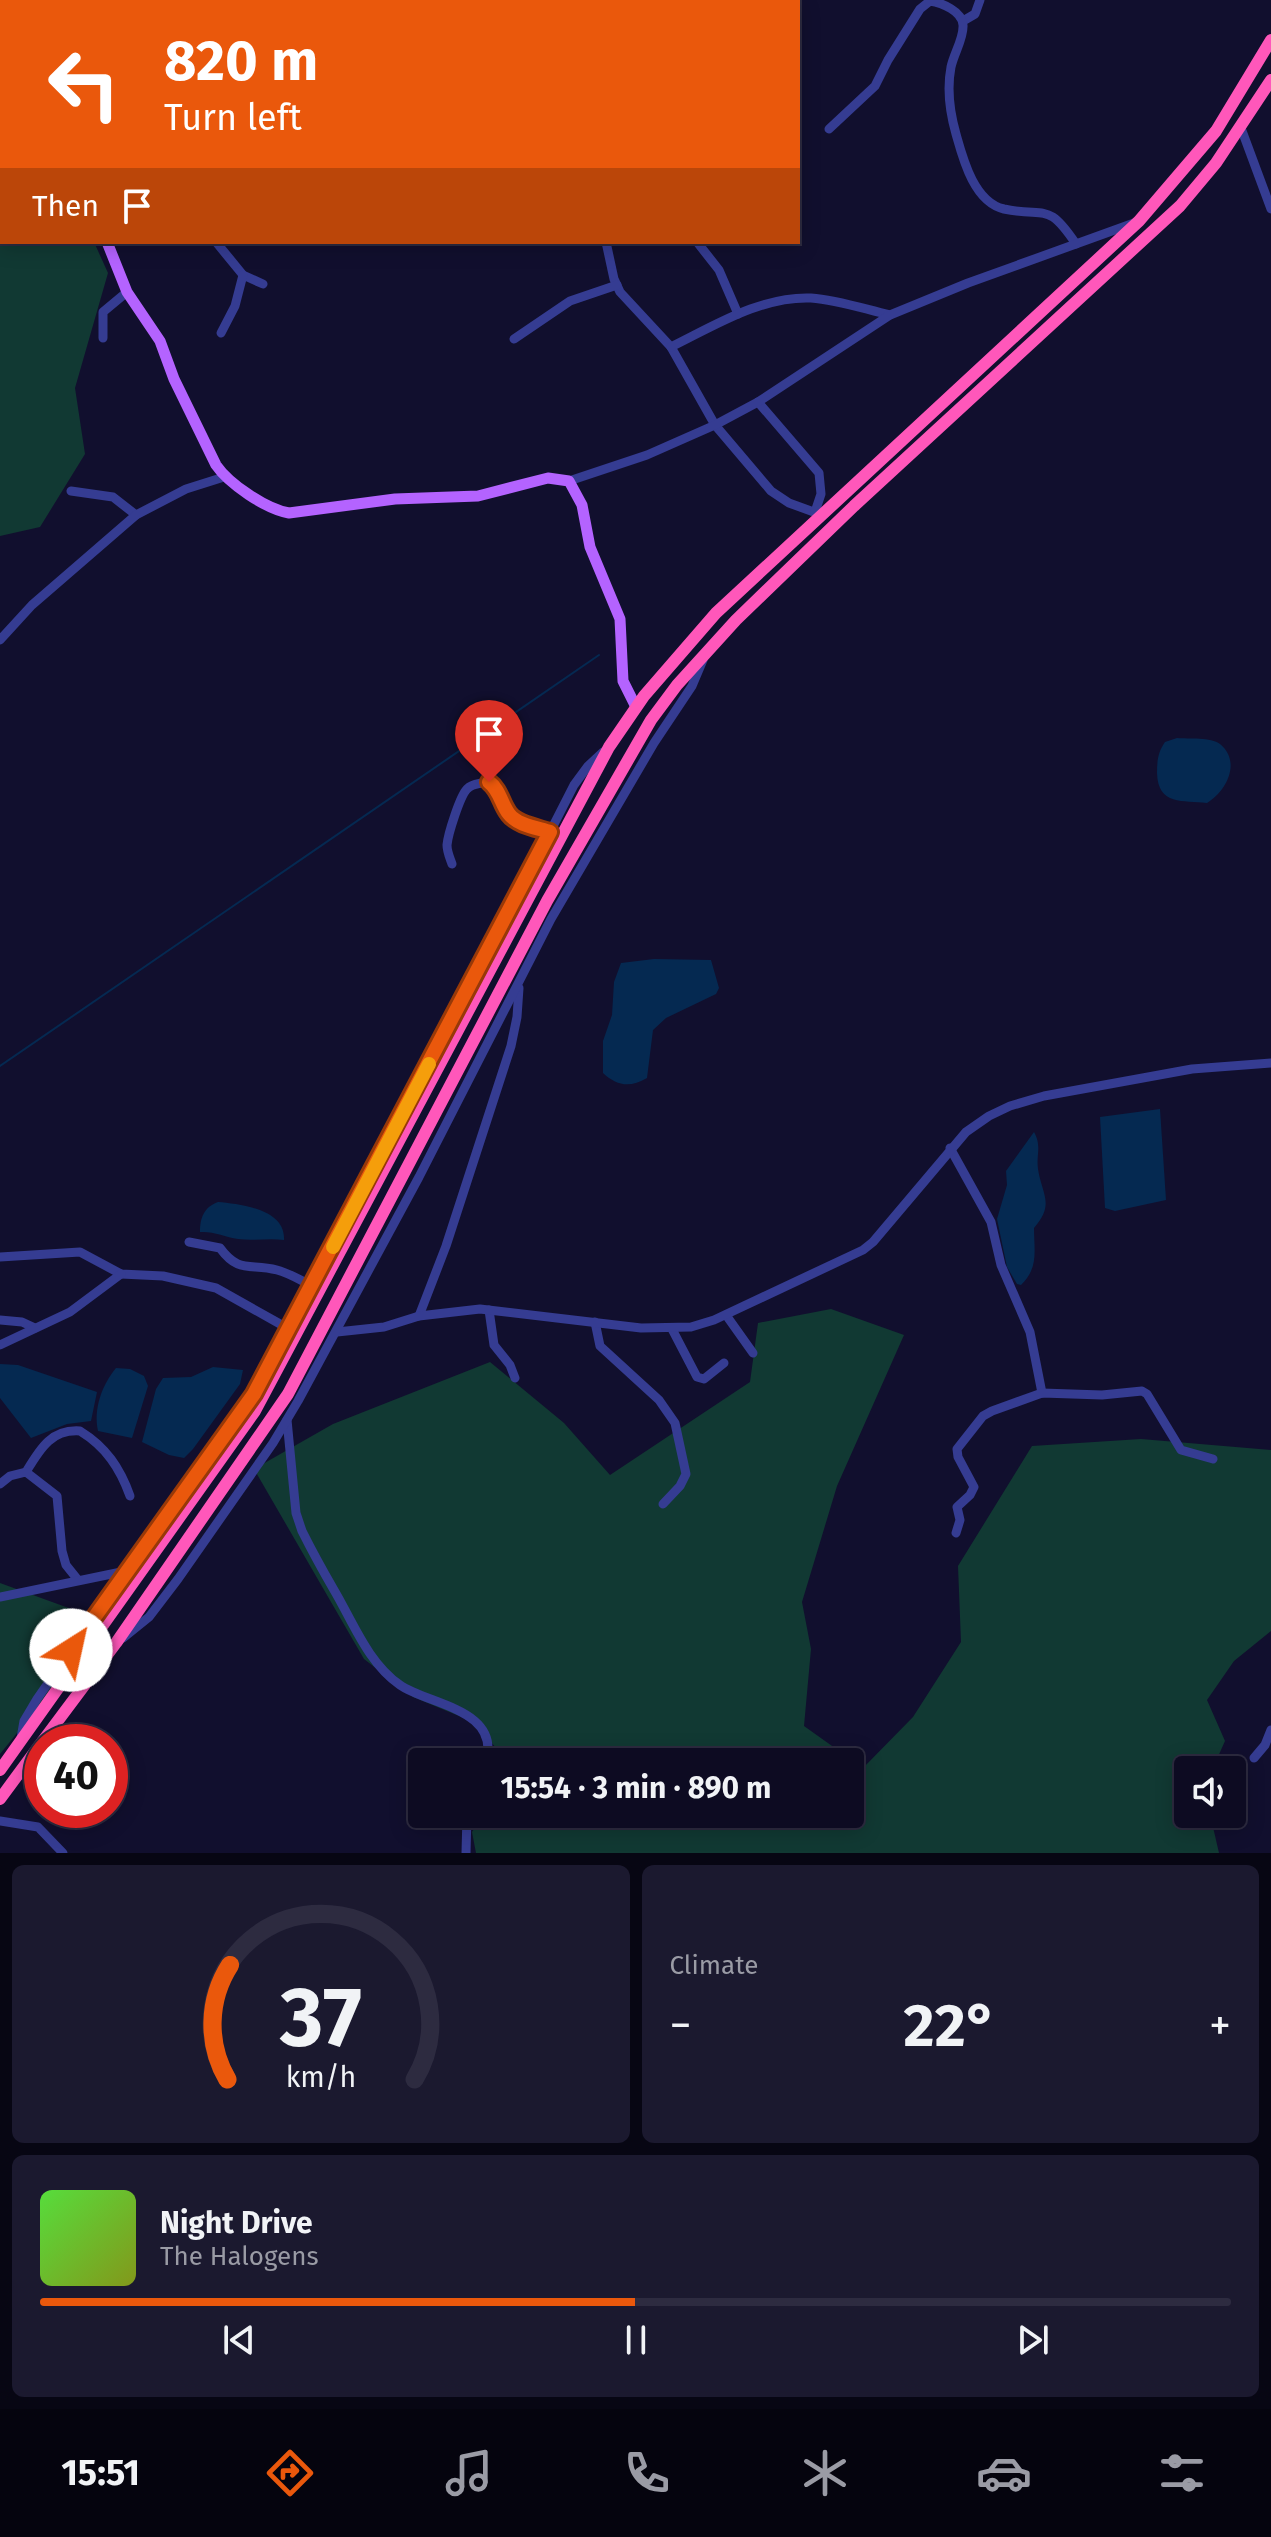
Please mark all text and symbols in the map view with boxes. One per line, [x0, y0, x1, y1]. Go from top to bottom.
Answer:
text: 820 m [164, 28, 318, 95]
icon: left [32, 32, 136, 136]
text: Turn left [164, 96, 302, 140]
icon: arrive [115, 184, 159, 228]
text: Then [32, 188, 99, 224]
pin [455, 700, 523, 782]
icon: arrive [467, 712, 511, 756]
position arrow [29, 1608, 113, 1692]
speed limit sign: 40 [24, 1724, 128, 1828]
map controls [1174, 1756, 1246, 1828]
button: sound [1174, 1756, 1246, 1828]
text: 15:54 · 3 min · 890 m [501, 1770, 771, 1806]
text: Climate [670, 1950, 758, 1981]
text: 37 [279, 1968, 362, 2068]
text: 22° [904, 1990, 997, 2062]
text: − [670, 1999, 692, 2052]
text: + [1209, 1999, 1231, 2052]
text: km/h [285, 2060, 356, 2095]
text: Night Drive [160, 2205, 313, 2241]
text: The Halogens [160, 2241, 319, 2272]
icon: previous [217, 2318, 261, 2362]
icon: pause [614, 2318, 658, 2362]
icon: next [1011, 2318, 1055, 2362]
icon: directions [262, 2445, 318, 2501]
icon: music [441, 2445, 497, 2501]
icon: phone [619, 2445, 675, 2501]
icon: climate [797, 2445, 853, 2501]
icon: car [976, 2445, 1032, 2501]
icon: filters [1154, 2445, 1210, 2501]
text: 15:51 [61, 2451, 140, 2495]

